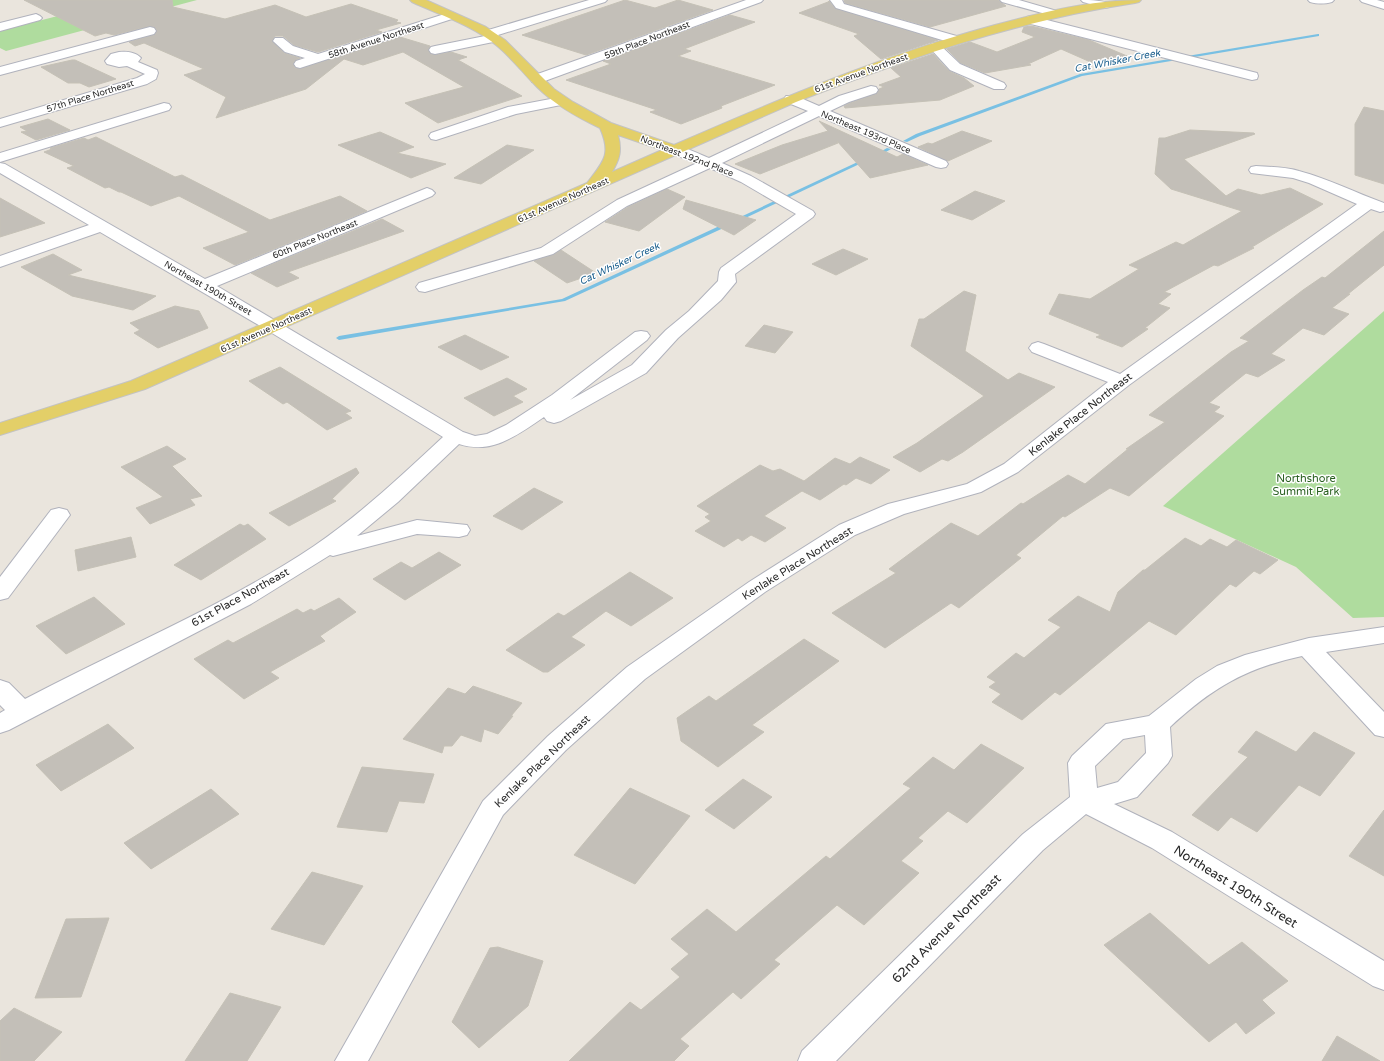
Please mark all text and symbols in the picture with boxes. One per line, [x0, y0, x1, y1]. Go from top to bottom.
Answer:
street label: 59th Place Northeast [603, 19, 692, 62]
street label: 58th Avenue Northeast [327, 20, 426, 61]
water label: Cat Whisker Creek [1073, 46, 1163, 75]
street label: 61st Avenue Northeast [813, 51, 910, 96]
street label: 57th Place Northeast [45, 78, 136, 115]
street label: Northeast 193rd Place [819, 109, 912, 156]
street label: Northeast 192nd Place [639, 134, 735, 179]
street label: 61st Avenue Northeast [516, 175, 611, 226]
street label: 60th Place Northeast [271, 217, 360, 262]
water label: Cat Whisker Creek [577, 239, 663, 288]
street label: Northeast 190th Street [162, 259, 254, 318]
street label: 61st Avenue Northeast [219, 305, 314, 356]
street label: Kenlake Place Northeast [1026, 370, 1135, 459]
park label: Northshore Summit Park [1273, 472, 1339, 498]
street label: Kenlake Place Northeast [740, 524, 855, 603]
street label: 61st Place Northeast [189, 565, 291, 630]
street label: Kenlake Place Northeast [492, 712, 593, 810]
street label: Northeast 190th Street [1171, 842, 1300, 932]
street label: 62nd Avenue Northeast [889, 871, 1005, 987]

